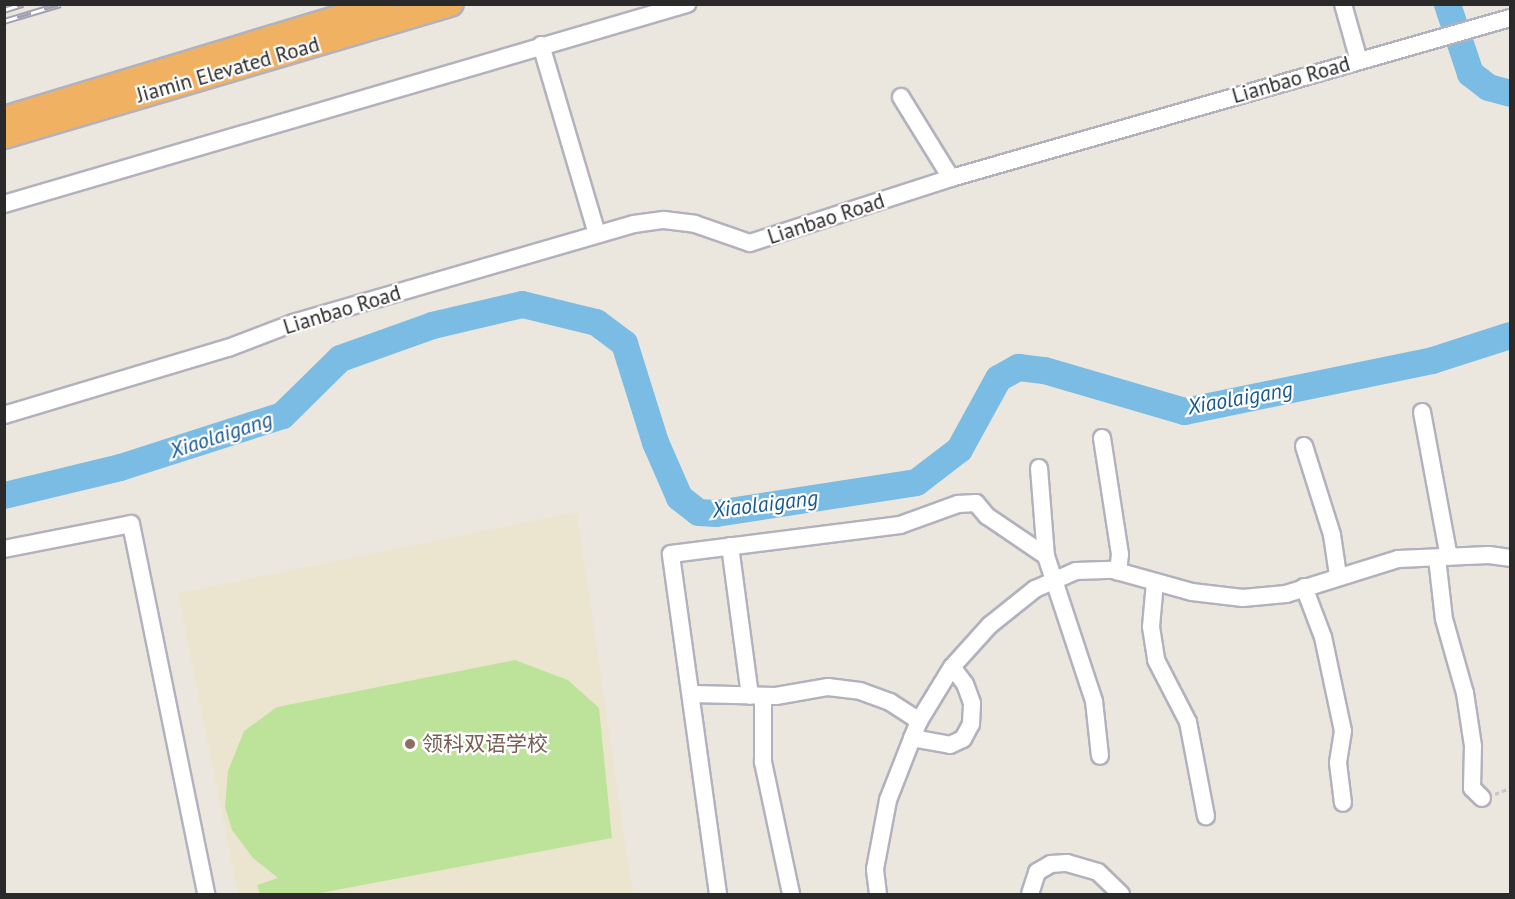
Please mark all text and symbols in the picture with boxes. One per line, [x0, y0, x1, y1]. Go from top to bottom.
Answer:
street label: Jiamin Elevated Road [134, 32, 322, 108]
street label: Lianbao Road [1229, 51, 1353, 109]
street label: Lianbao Road [764, 188, 888, 250]
street label: Lianbao Road [280, 280, 404, 340]
water label: Xiaolaigang [1185, 376, 1295, 420]
water label: Xiaolaigang [166, 406, 276, 464]
water label: Xiaolaigang [710, 484, 820, 524]
place label: 领科双语学校 [422, 731, 548, 757]
marker: 领科双语学校 [403, 737, 417, 751]

